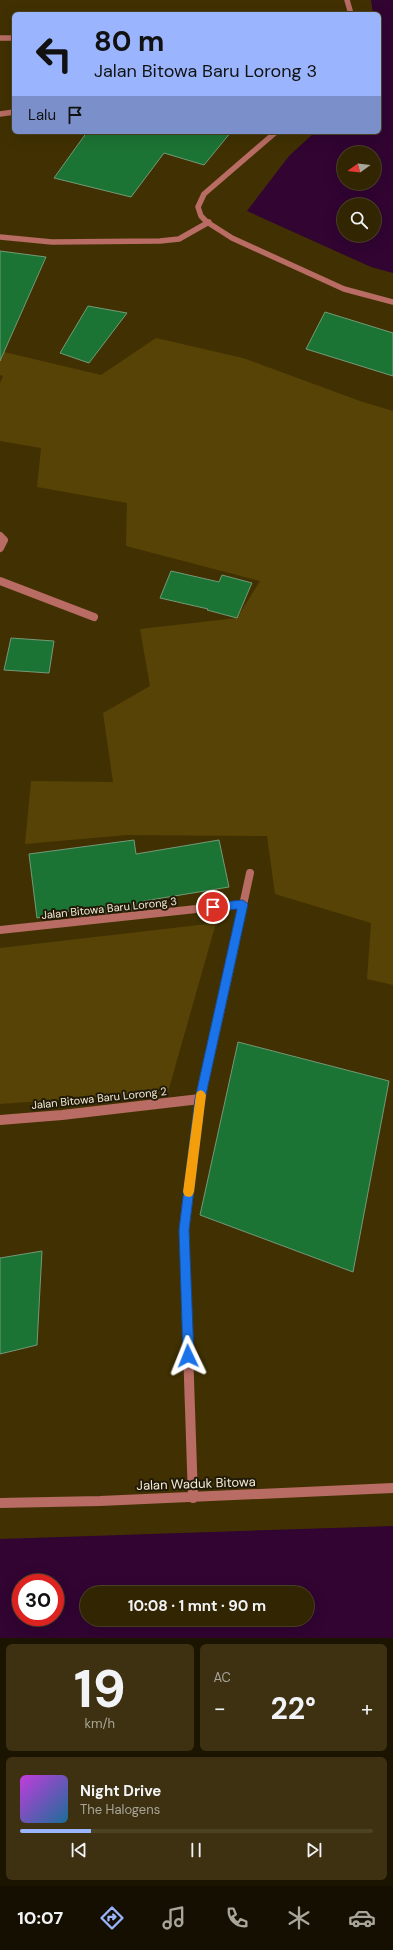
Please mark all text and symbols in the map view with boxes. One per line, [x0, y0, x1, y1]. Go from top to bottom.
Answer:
text: 80 m [94, 23, 164, 60]
icon: left [28, 28, 80, 80]
text: Jalan Bitowa Baru Lorong 3 [94, 59, 317, 83]
icon: arrive [64, 104, 86, 126]
text: Lalu [28, 105, 56, 125]
north arrow [337, 146, 381, 190]
map controls [337, 146, 381, 242]
button: search [337, 198, 381, 242]
pin [196, 890, 230, 924]
street label: Jalan Bitowa Baru Lorong 3 [40, 894, 178, 922]
icon: arrive [202, 896, 224, 918]
street label: Jalan Bitowa Baru Lorong 2 [31, 1084, 167, 1112]
position arrow [167, 1335, 209, 1377]
street label: Jalan Waduk Bitowa [136, 1473, 256, 1494]
speed limit sign: 30 [12, 1574, 64, 1626]
text: 10:08 · 1 mnt · 90 m [128, 1596, 266, 1616]
text: 19 [74, 1655, 126, 1723]
text: AC [214, 1669, 231, 1686]
text: 22° [270, 1689, 316, 1728]
text: − [214, 1694, 226, 1723]
text: + [361, 1694, 373, 1723]
text: km/h [84, 1715, 115, 1732]
text: Night Drive [80, 1781, 161, 1801]
text: The Halogens [80, 1801, 160, 1818]
icon: previous [68, 1839, 90, 1861]
icon: pause [185, 1839, 207, 1861]
icon: next [303, 1839, 325, 1861]
icon: directions [98, 1904, 126, 1932]
icon: music [160, 1904, 188, 1932]
icon: phone [223, 1904, 251, 1932]
icon: climate [285, 1904, 313, 1932]
icon: car [348, 1904, 376, 1932]
text: 10:07 [17, 1906, 63, 1930]

